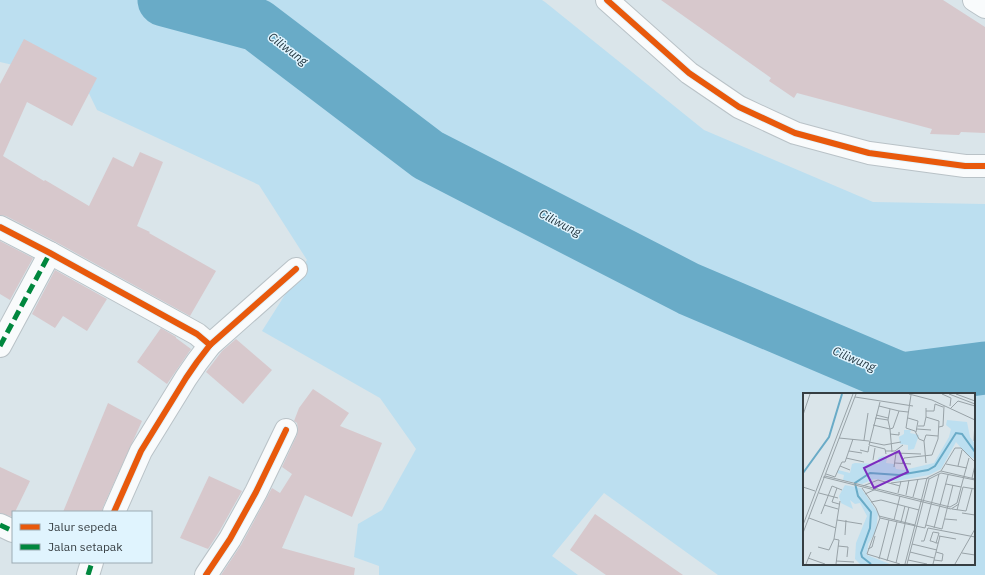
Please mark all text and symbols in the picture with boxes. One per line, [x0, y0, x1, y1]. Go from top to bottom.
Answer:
water label: Ciliwung [266, 29, 312, 69]
water label: Ciliwung [537, 206, 585, 240]
water label: Ciliwung [830, 343, 879, 375]
inset map [803, 393, 975, 565]
legend [12, 511, 152, 563]
text: Jalur sepeda [48, 519, 118, 534]
text: Jalan setapak [48, 539, 123, 554]

